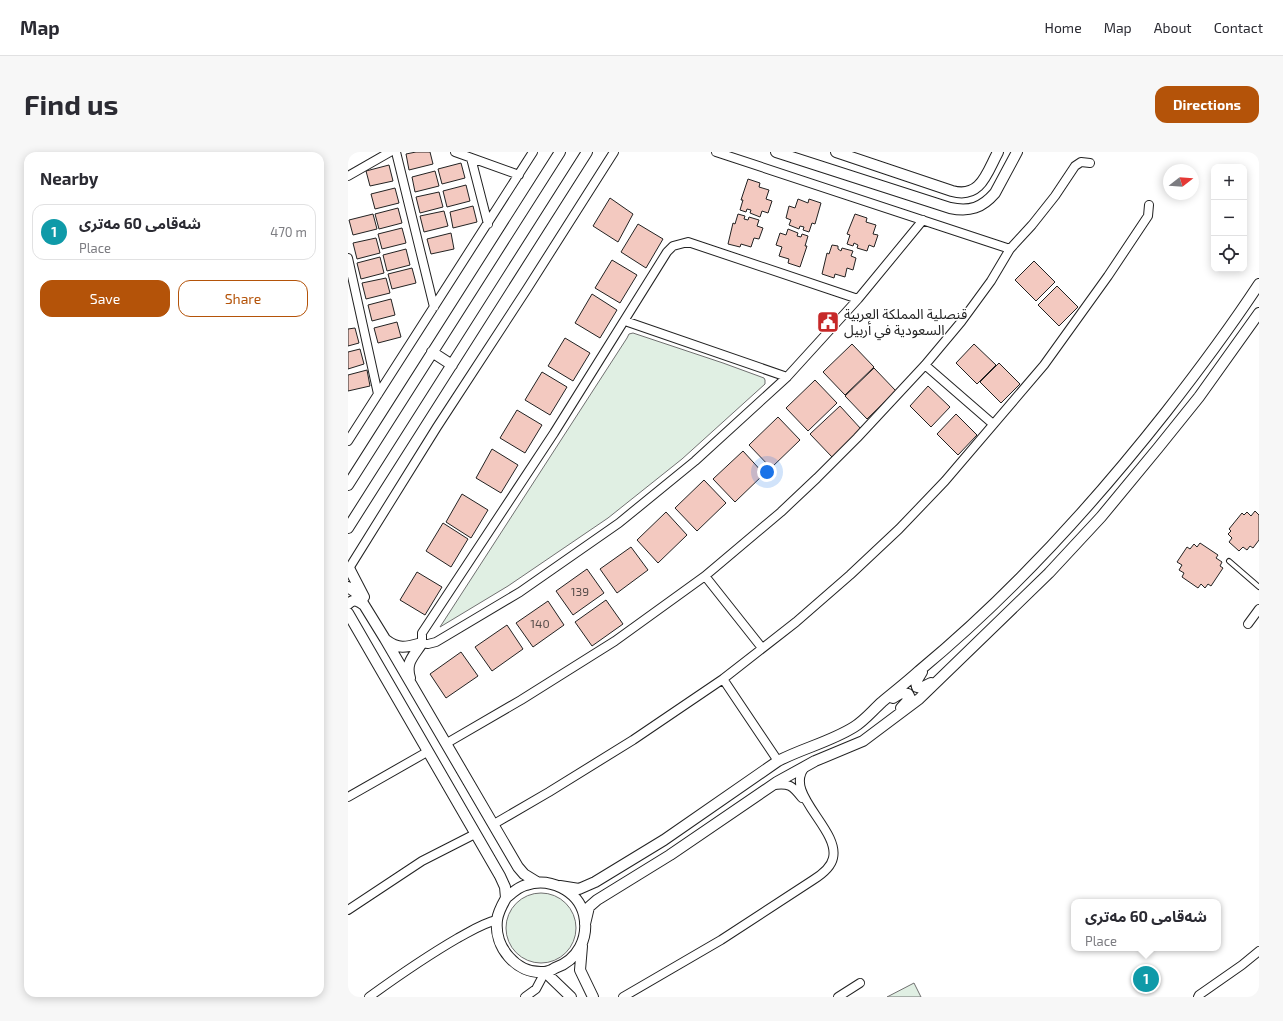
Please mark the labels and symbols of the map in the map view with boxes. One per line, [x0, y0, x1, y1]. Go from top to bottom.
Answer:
north arrow [1163, 164, 1199, 200]
place label: قنصلية المملكة العربية السعودية في أربيل [844, 305, 967, 341]
public building icon: قنصلية المملكة العربية السعودية في أربيل [815, 309, 841, 335]
your location [757, 462, 777, 482]
house number: 139 [571, 584, 589, 598]
house number: 140 [530, 616, 550, 630]
pin: 1 [1133, 964, 1159, 994]

